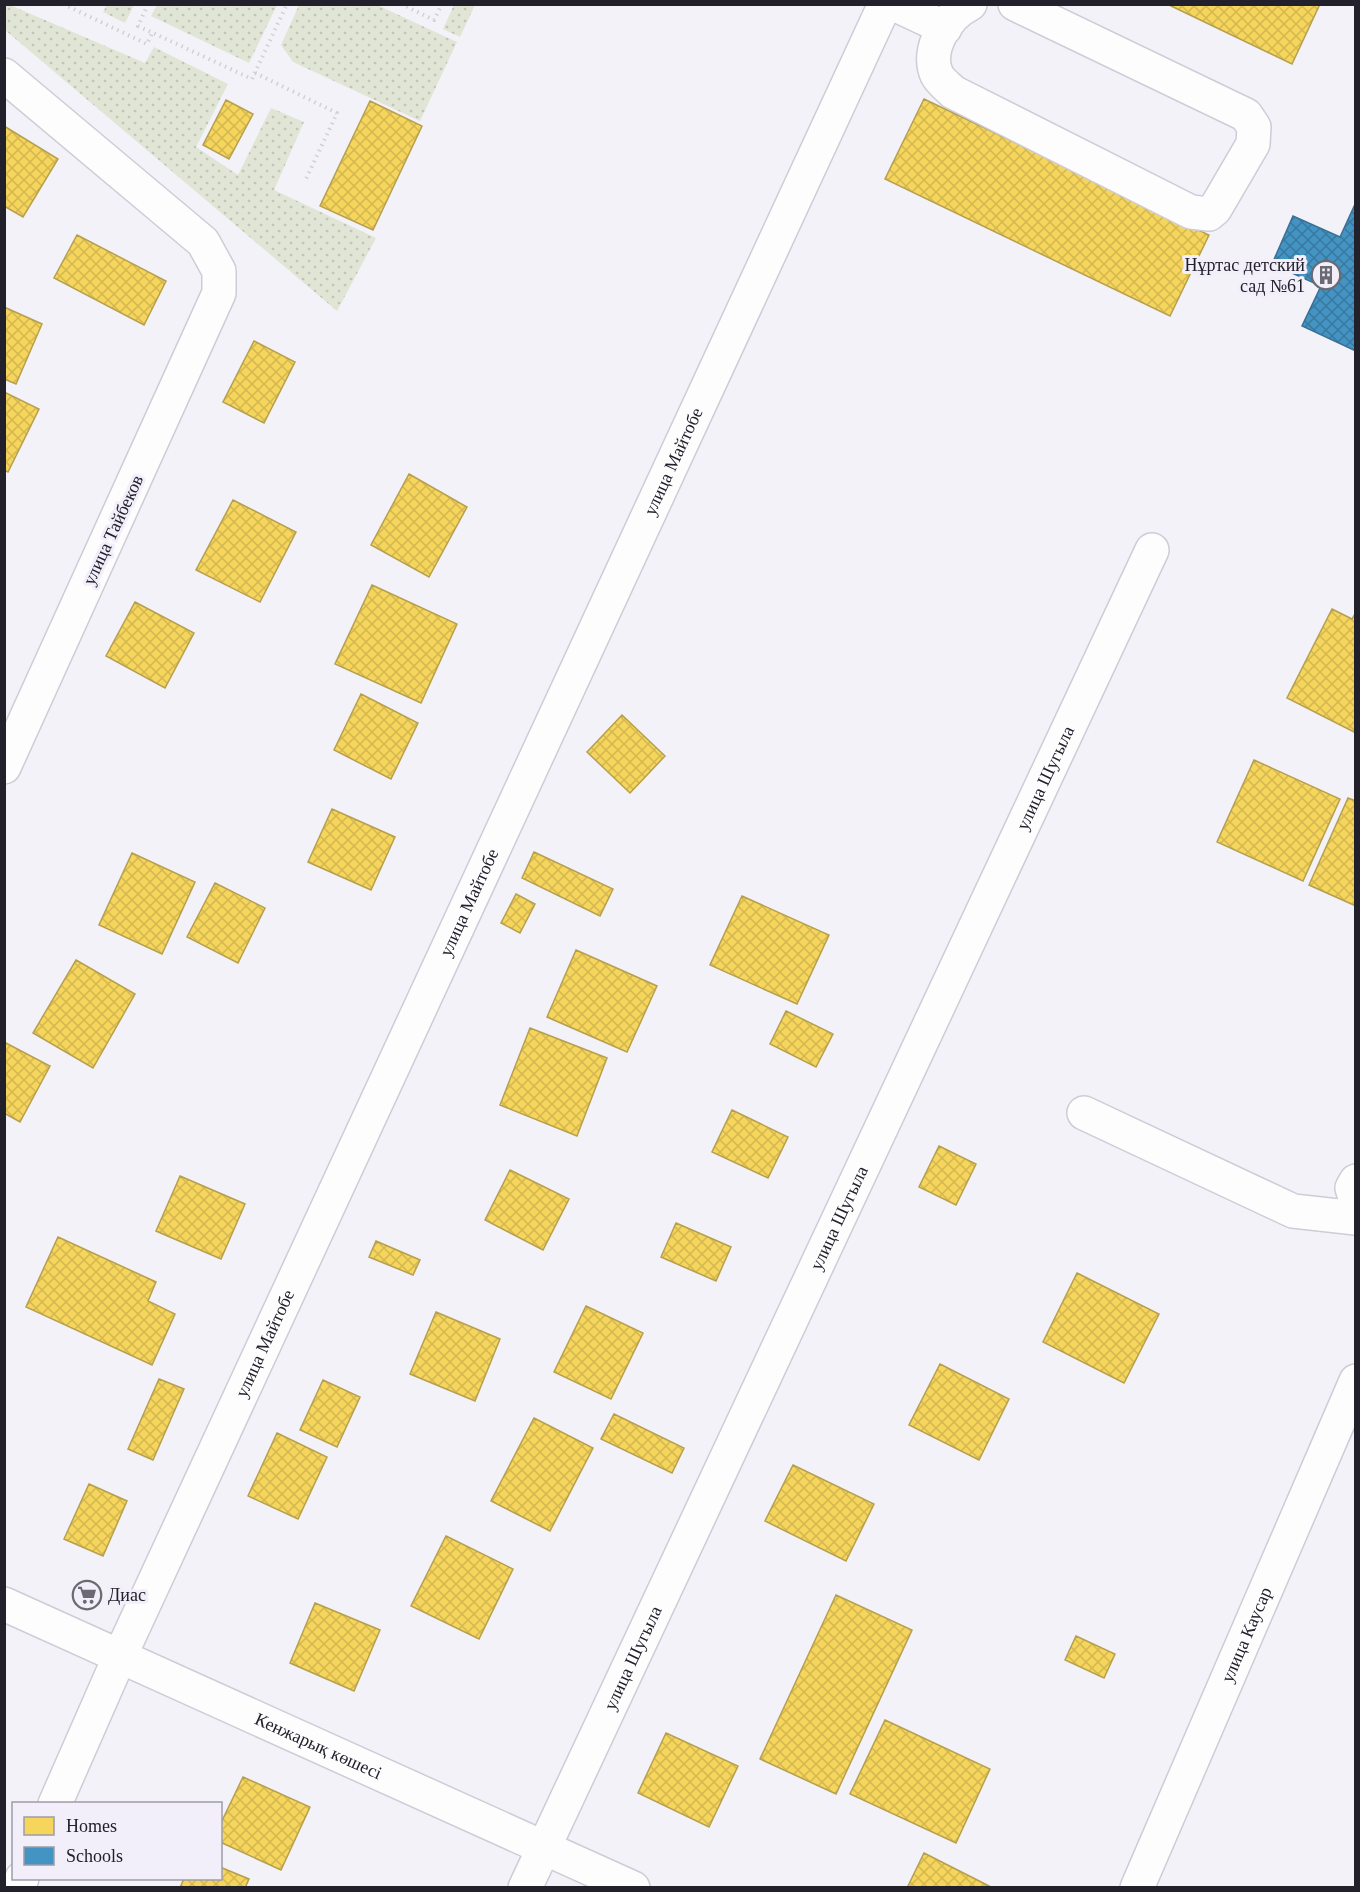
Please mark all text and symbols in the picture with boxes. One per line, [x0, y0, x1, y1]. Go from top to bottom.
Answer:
place label: Нұртас детский сад №61 [1184, 255, 1305, 296]
building icon: Нұртас детский сад №61 [1310, 259, 1342, 291]
street label: улица Майтобе [640, 405, 707, 518]
street label: улица Тайбеков [79, 472, 147, 588]
street label: улица Шугыла [1012, 723, 1078, 833]
street label: улица Майтобе [435, 846, 502, 959]
street label: улица Шугыла [806, 1163, 872, 1273]
street label: улица Майтобе [231, 1287, 298, 1400]
supermarket icon: Диас [71, 1579, 103, 1611]
street label: улица Каусар [1217, 1584, 1276, 1685]
place label: Диас [108, 1585, 146, 1605]
street label: улица Шугыла [600, 1603, 666, 1713]
street label: Кенжарық көшесі [252, 1709, 385, 1783]
legend [12, 1802, 222, 1880]
text: Homes [66, 1816, 117, 1836]
text: Schools [66, 1846, 123, 1866]

